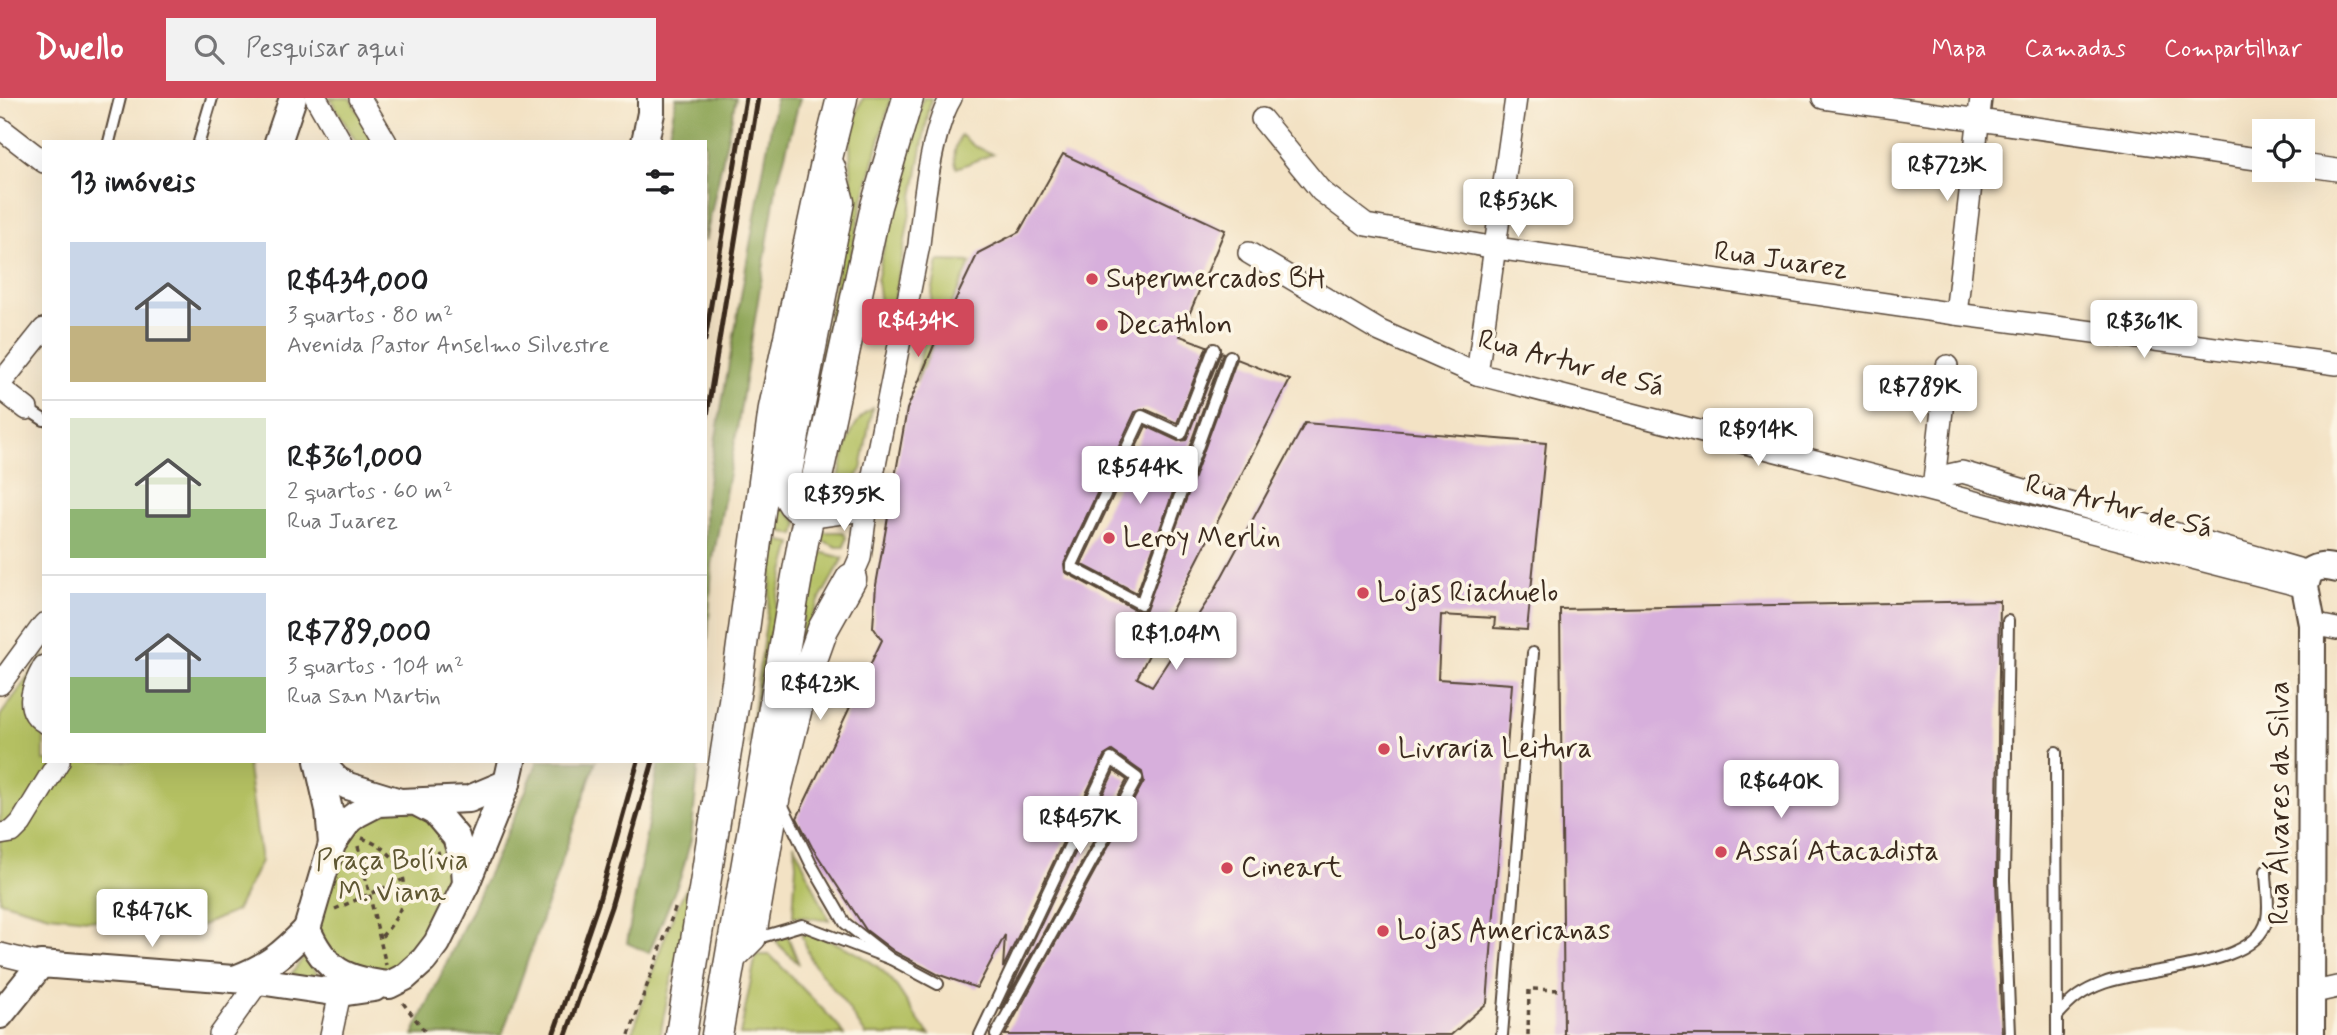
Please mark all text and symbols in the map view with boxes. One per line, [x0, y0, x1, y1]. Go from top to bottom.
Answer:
search box [166, 18, 656, 81]
text: Dwello [35, 27, 124, 71]
icon: search [190, 30, 228, 68]
text: Pesquisar aqui [246, 32, 405, 66]
text: Mapa [1932, 34, 1986, 65]
text: Camadas [2024, 34, 2126, 65]
text: Compartilhar [2164, 34, 2302, 65]
map controls [2252, 119, 2315, 182]
button: locate [2252, 119, 2315, 182]
pin: R$723K [1890, 144, 2004, 203]
text: R$723K [1908, 151, 1986, 181]
text: 13 imóveis [70, 163, 196, 202]
icon: filters [641, 163, 679, 201]
pin: R$536K [1461, 180, 1575, 239]
text: R$536K [1479, 187, 1557, 217]
street label: Rua Juarez [1711, 233, 1851, 289]
place label: Supermercados BH [1106, 261, 1326, 298]
text: R$434,000 [287, 262, 428, 301]
icon: home [126, 270, 210, 354]
marker: Supermercados BH [1084, 271, 1100, 287]
pin: R$434K [861, 300, 975, 359]
pin: R$361K [2087, 300, 2201, 360]
text: 3 quartos · 80 m² [287, 301, 453, 331]
text: R$434K [878, 307, 958, 337]
place label: Decathlon [1116, 307, 1233, 344]
text: R$361K [2106, 308, 2182, 338]
marker: Decathlon [1094, 317, 1110, 333]
street label: Rua Artur de Sá [1474, 321, 1668, 407]
text: Avenida Pastor Anselmo Silvestre [287, 331, 610, 361]
pin: R$789K [1863, 366, 1977, 425]
text: R$789K [1879, 373, 1961, 403]
pin: R$914K [1701, 408, 1815, 468]
text: R$914K [1719, 416, 1797, 446]
text: R$361,000 [287, 438, 422, 477]
icon: home [126, 446, 210, 530]
pin: R$544K [1083, 446, 1197, 506]
text: R$544K [1098, 454, 1182, 484]
street label: Rua Artur de Sá [2021, 466, 2217, 548]
pin: R$395K [787, 474, 901, 533]
text: 2 quartos · 60 m² [287, 477, 453, 507]
text: R$395K [804, 481, 884, 511]
text: Rua Juarez [287, 507, 398, 537]
place label: Leroy Merlin [1123, 520, 1281, 557]
marker: Leroy Merlin [1101, 530, 1117, 546]
place label: Lojas Riachuelo [1377, 575, 1558, 612]
marker: Lojas Riachuelo [1355, 585, 1371, 601]
pin: R$1.04M [1111, 612, 1241, 672]
text: R$789,000 [287, 613, 431, 652]
text: R$1.04M [1131, 620, 1221, 650]
icon: home [126, 621, 210, 705]
text: 3 quartos · 104 m² [287, 652, 464, 682]
pin: R$423K [763, 662, 877, 722]
text: R$423K [781, 670, 859, 700]
street label: Rua Álvares da Silva [2261, 681, 2299, 925]
text: Rua San Martin [287, 682, 441, 712]
place label: Livraria Leitura [1398, 731, 1592, 768]
marker: Livraria Leitura [1376, 741, 1392, 757]
pin: R$640K [1724, 760, 1838, 820]
text: R$640K [1740, 768, 1822, 798]
pin: R$457K [1023, 796, 1137, 856]
text: R$457K [1039, 804, 1121, 834]
place label: Assaí Atacadista [1735, 834, 1939, 871]
park label: Praça Bolívia M. Viana [316, 843, 468, 912]
marker: Assaí Atacadista [1713, 844, 1729, 860]
place label: Cineart [1241, 850, 1343, 887]
marker: Cineart [1219, 860, 1235, 876]
pin: R$476K [95, 890, 209, 949]
text: R$476K [113, 897, 191, 927]
place label: Lojas Americanas [1397, 913, 1611, 950]
marker: Lojas Americanas [1375, 923, 1391, 939]

